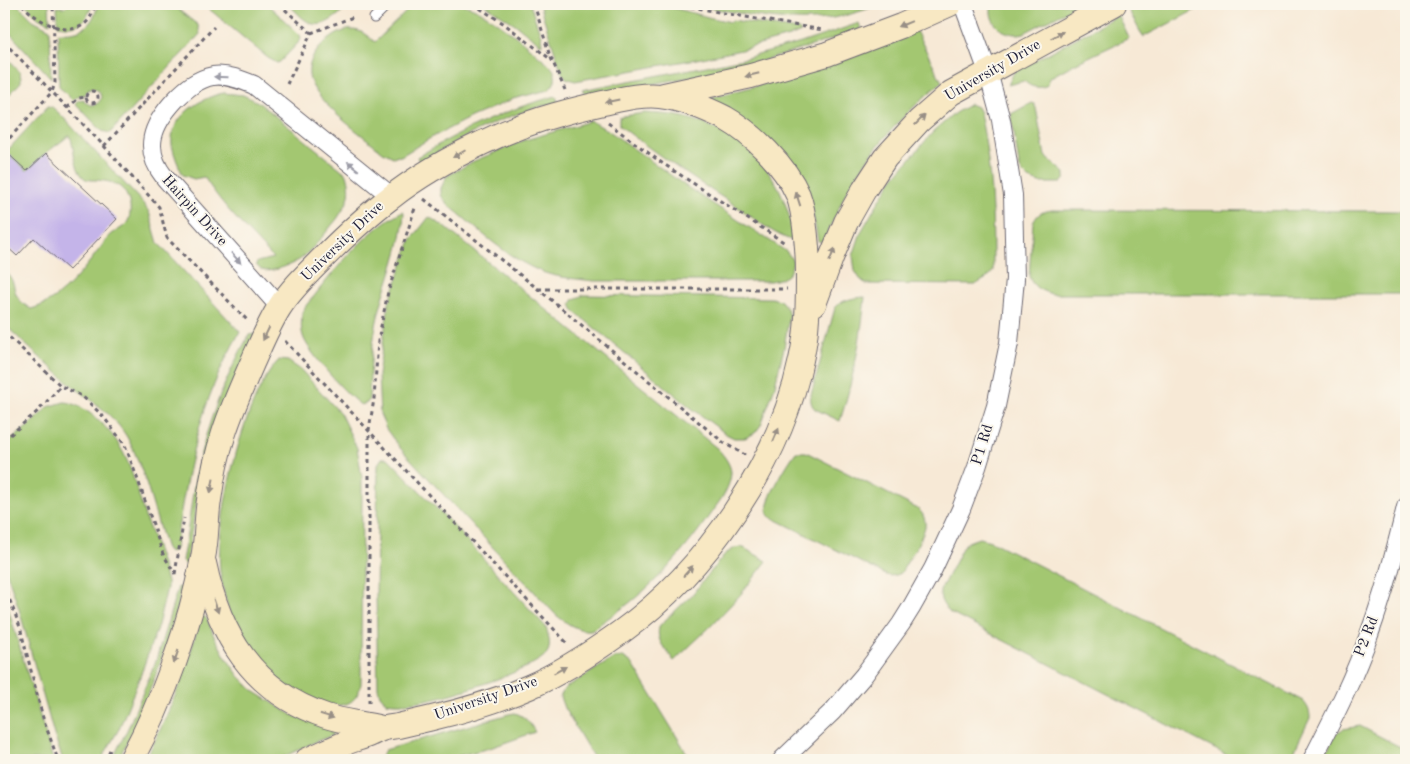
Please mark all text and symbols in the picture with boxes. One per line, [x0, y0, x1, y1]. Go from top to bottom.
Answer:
one-way arrow [898, 20, 912, 28]
one-way arrow [1050, 31, 1064, 39]
street label: University Drive [942, 37, 1044, 105]
one-way arrow [744, 72, 759, 80]
one-way arrow [213, 73, 229, 81]
one-way arrow [603, 98, 619, 106]
one-way arrow [914, 115, 926, 127]
one-way arrow [452, 150, 466, 159]
one-way arrow [347, 160, 360, 171]
street label: Hairpin Drive [158, 173, 230, 249]
one-way arrow [794, 192, 802, 207]
street label: University Drive [299, 199, 387, 285]
one-way arrow [828, 247, 836, 262]
one-way arrow [230, 252, 242, 264]
one-way arrow [261, 327, 269, 341]
street label: P1 Rd [970, 423, 996, 467]
one-way arrow [772, 427, 780, 442]
one-way arrow [208, 479, 216, 494]
one-way arrow [682, 565, 694, 577]
one-way arrow [213, 599, 220, 614]
street label: P2 Rd [1353, 615, 1382, 659]
one-way arrow [171, 649, 179, 664]
one-way arrow [553, 666, 568, 674]
street label: University Drive [432, 674, 540, 724]
one-way arrow [320, 712, 335, 720]

